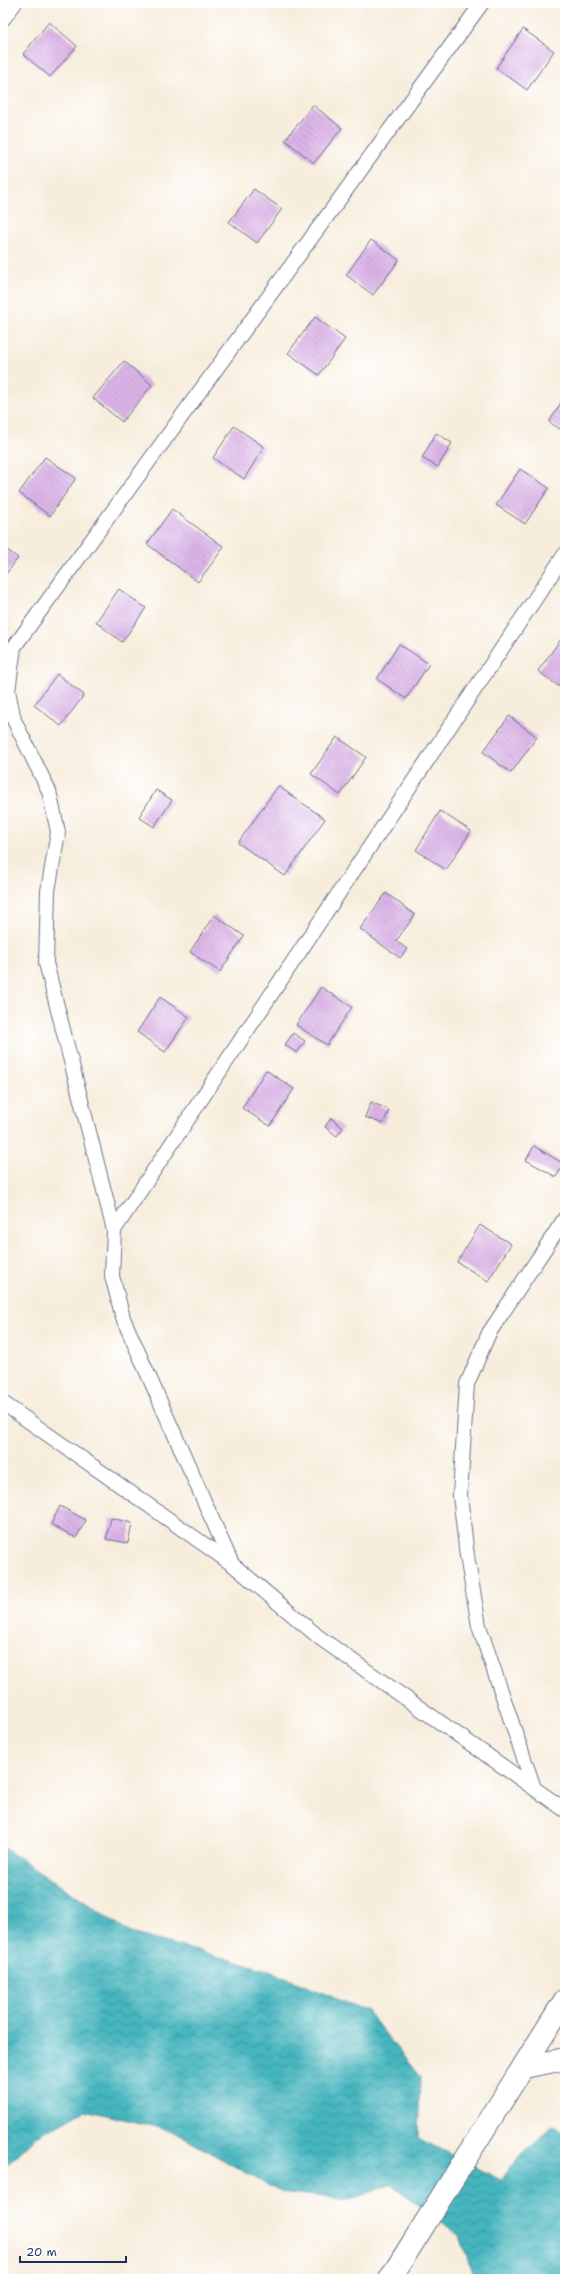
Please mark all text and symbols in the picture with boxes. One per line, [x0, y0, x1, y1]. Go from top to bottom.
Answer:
scale bar [20, 2238, 126, 2264]
text: 20 m [26, 2244, 57, 2260]

